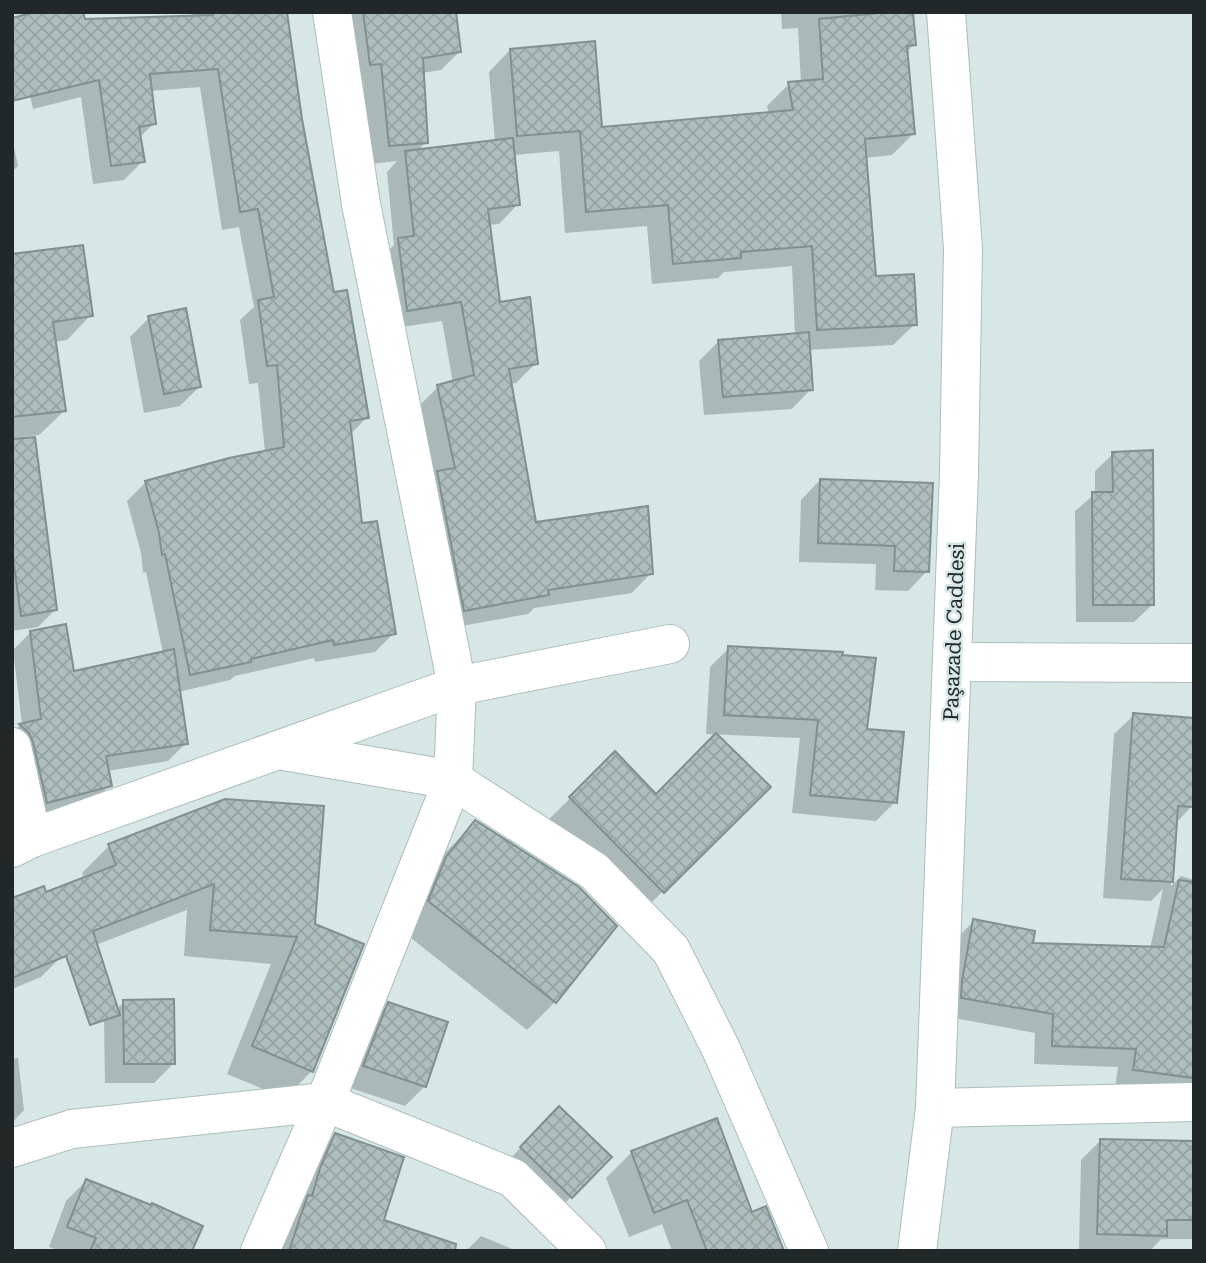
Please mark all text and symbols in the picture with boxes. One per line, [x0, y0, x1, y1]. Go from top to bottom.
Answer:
street label: Paşazade Caddesi [939, 542, 969, 722]

